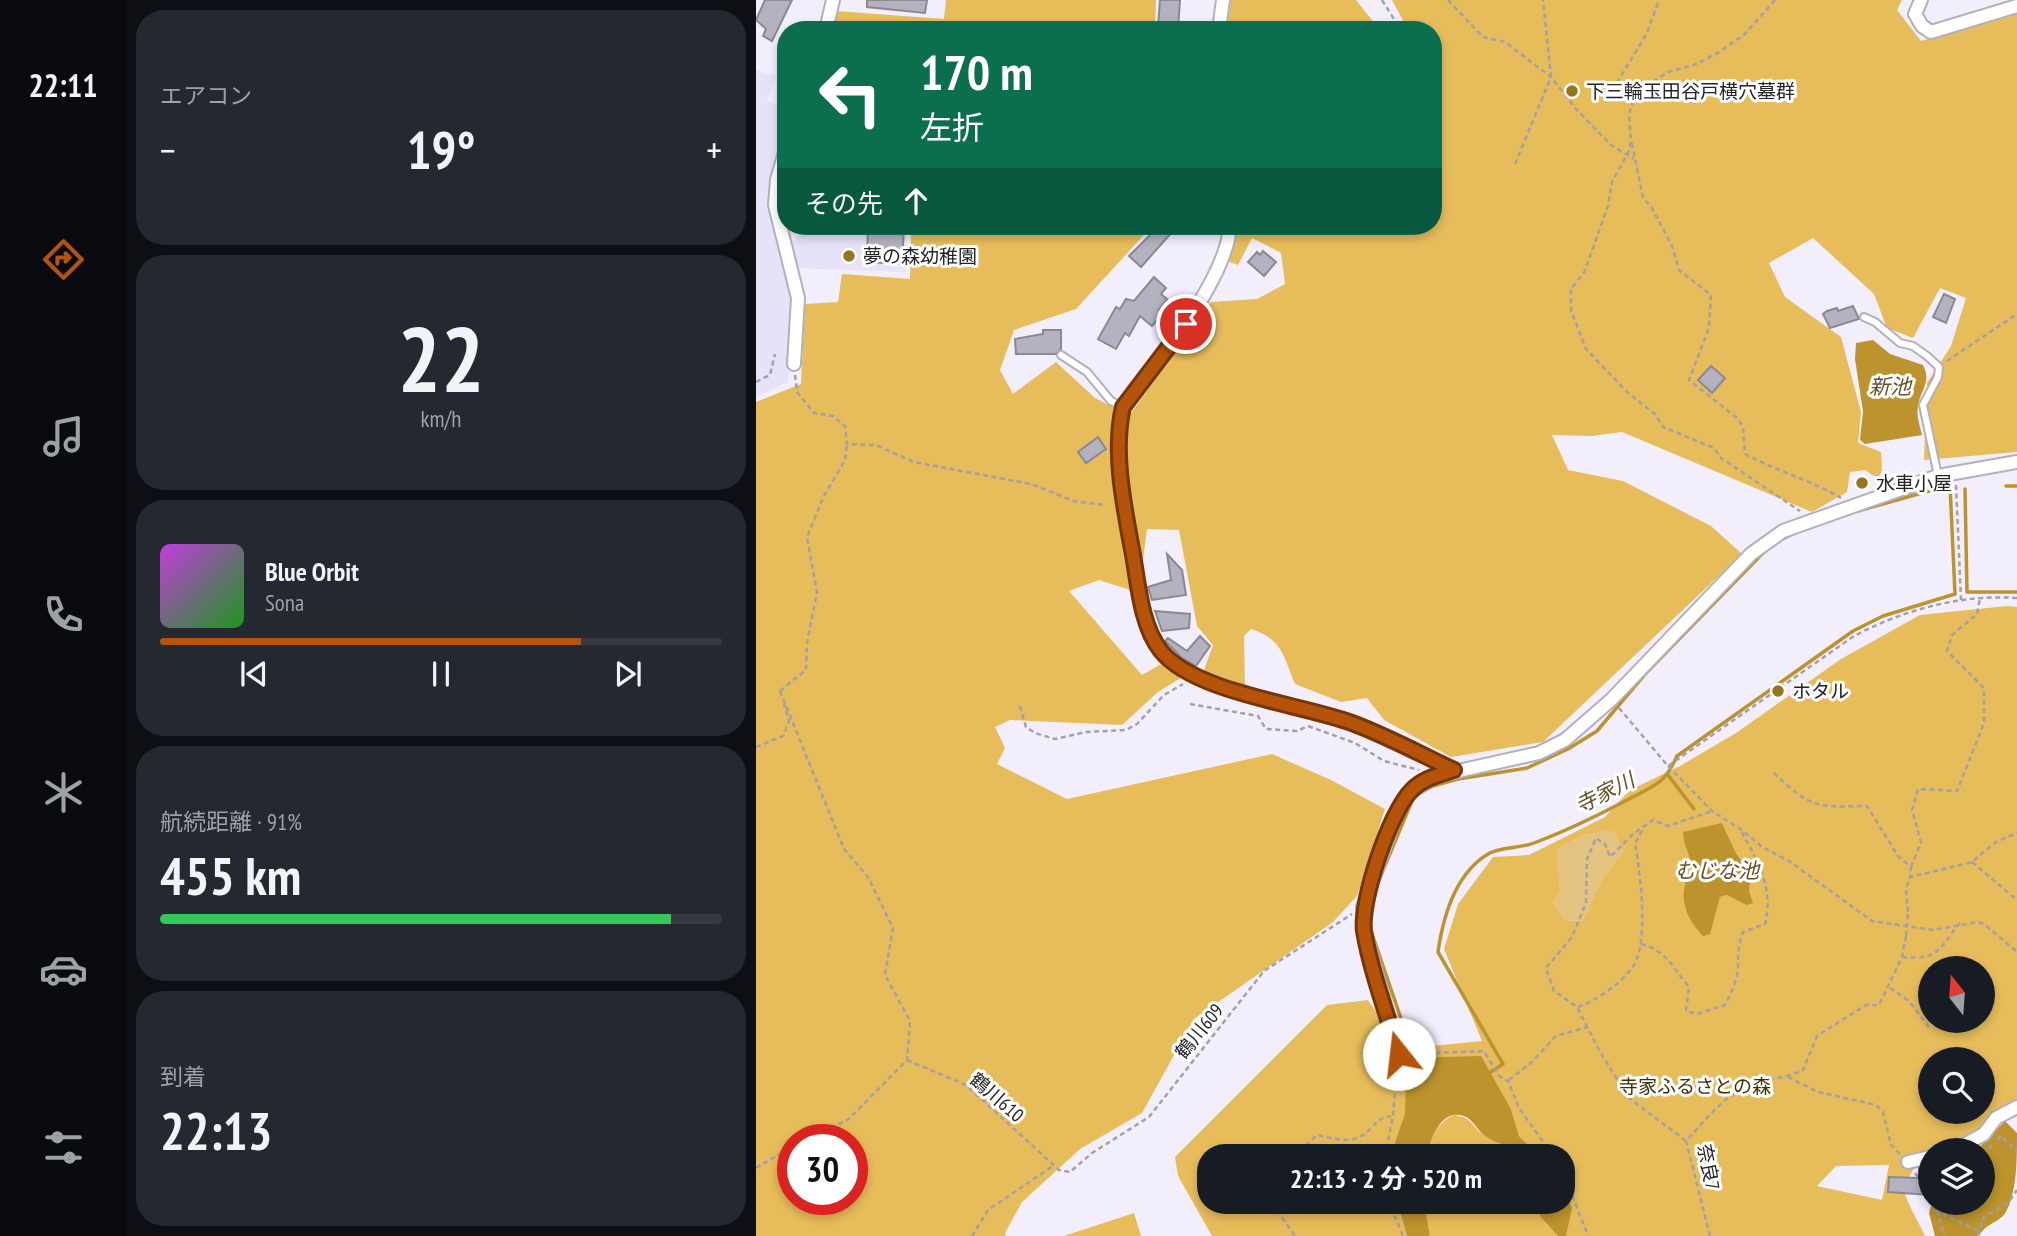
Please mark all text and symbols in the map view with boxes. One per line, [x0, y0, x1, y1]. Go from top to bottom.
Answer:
text: 170 m [920, 40, 1033, 104]
icon: left [805, 49, 896, 140]
text: 22:11 [28, 64, 98, 106]
place label: 下三輪玉田谷戸横穴墓群 [1586, 79, 1795, 103]
text: エアコン [160, 81, 252, 110]
marker: 下三輪玉田谷戸横穴墓群 [1564, 83, 1580, 99]
text: 左折 [920, 106, 984, 148]
text: 19° [407, 116, 475, 183]
text: − [160, 125, 176, 174]
text: + [706, 125, 722, 174]
icon: ahead [897, 182, 935, 220]
text: その先 [805, 187, 883, 220]
icon: directions [39, 235, 88, 284]
place label: 夢の森幼稚園 [863, 244, 977, 268]
marker: 夢の森幼稚園 [841, 248, 857, 264]
pin [1156, 294, 1216, 354]
text: 22 [398, 299, 485, 417]
icon: arrive [1167, 305, 1205, 343]
water label: 新池 [1869, 373, 1913, 400]
text: km/h [421, 404, 461, 433]
icon: music [39, 412, 88, 461]
place label: 水車小屋 [1876, 471, 1952, 495]
marker: 水車小屋 [1854, 475, 1870, 491]
text: Blue Orbit [265, 555, 359, 588]
text: Sona [265, 588, 304, 617]
icon: phone [39, 590, 88, 639]
icon: previous [235, 655, 273, 693]
icon: pause [422, 655, 460, 693]
icon: next [609, 655, 647, 693]
place label: ホタル [1792, 679, 1849, 703]
marker: ホタル [1770, 683, 1786, 699]
water label: 寺家川 [1571, 765, 1641, 819]
icon: climate [39, 768, 88, 817]
text: 航続距離 · 91% [160, 807, 302, 836]
text: 455 km [160, 842, 301, 909]
water label: むじな池 [1675, 857, 1761, 884]
icon: car [39, 945, 88, 994]
north arrow [1918, 956, 1995, 1032]
map controls [1918, 956, 1995, 1215]
street label: 鶴川609 [1170, 999, 1228, 1063]
position arrow [1362, 1017, 1436, 1091]
button: search [1918, 1047, 1995, 1124]
text: 到着 [160, 1062, 206, 1091]
street label: 鶴川610 [965, 1067, 1029, 1127]
park label: 寺家ふるさとの森 [1619, 1074, 1771, 1098]
text: 22:13 [160, 1097, 272, 1164]
icon: filters [39, 1123, 88, 1172]
speed limit sign: 30 [777, 1124, 868, 1215]
button: layers [1918, 1138, 1995, 1215]
street label: 奈良7 [1693, 1142, 1725, 1192]
text: 22:13 · 2 分 · 520 m [1290, 1162, 1482, 1195]

